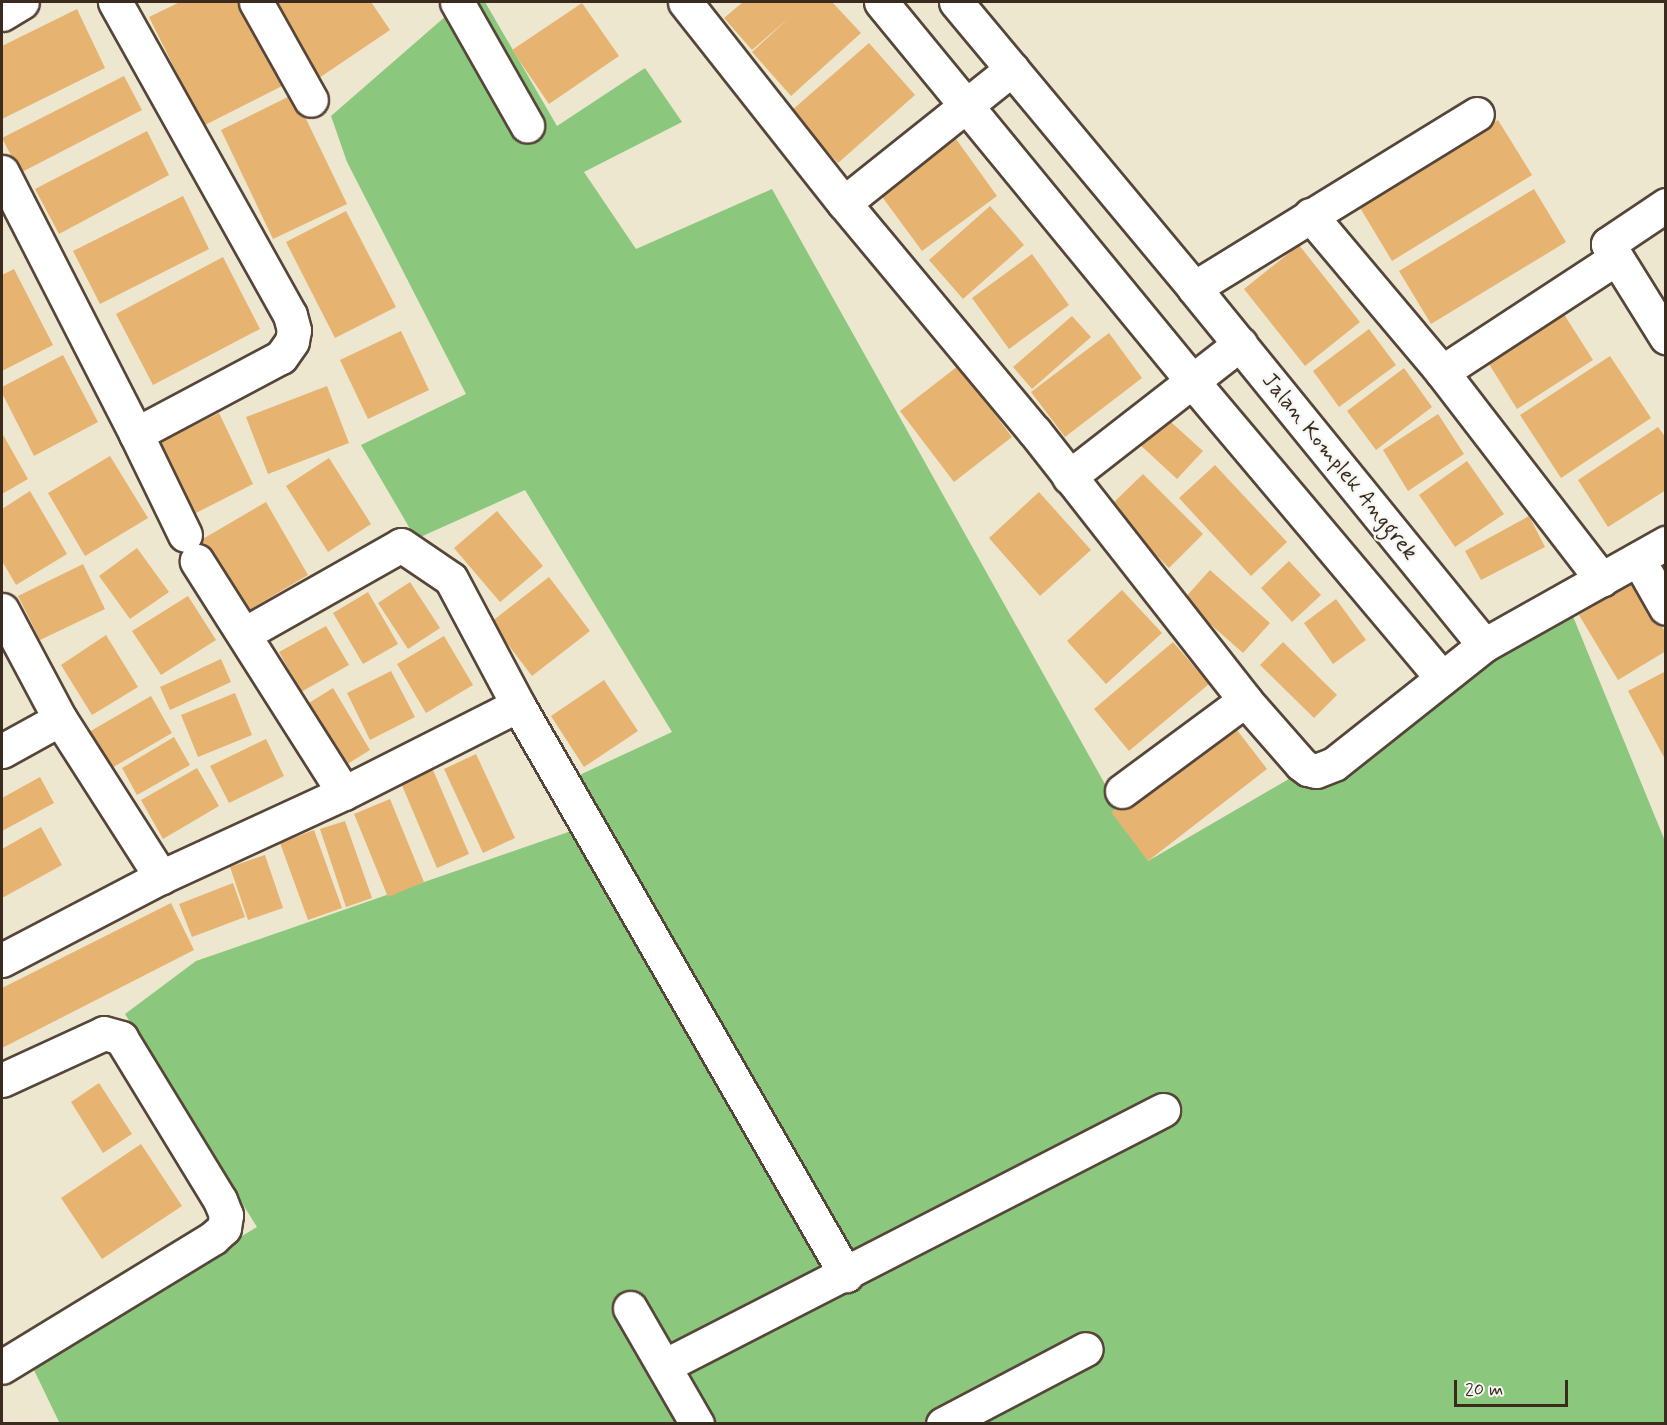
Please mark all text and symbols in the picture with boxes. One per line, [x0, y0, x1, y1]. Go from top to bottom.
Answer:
street label: Jalan Komplek Anggrek [1256, 369, 1422, 565]
scale bar [1457, 1368, 1571, 1406]
text: 20 m [1465, 1378, 1503, 1402]

